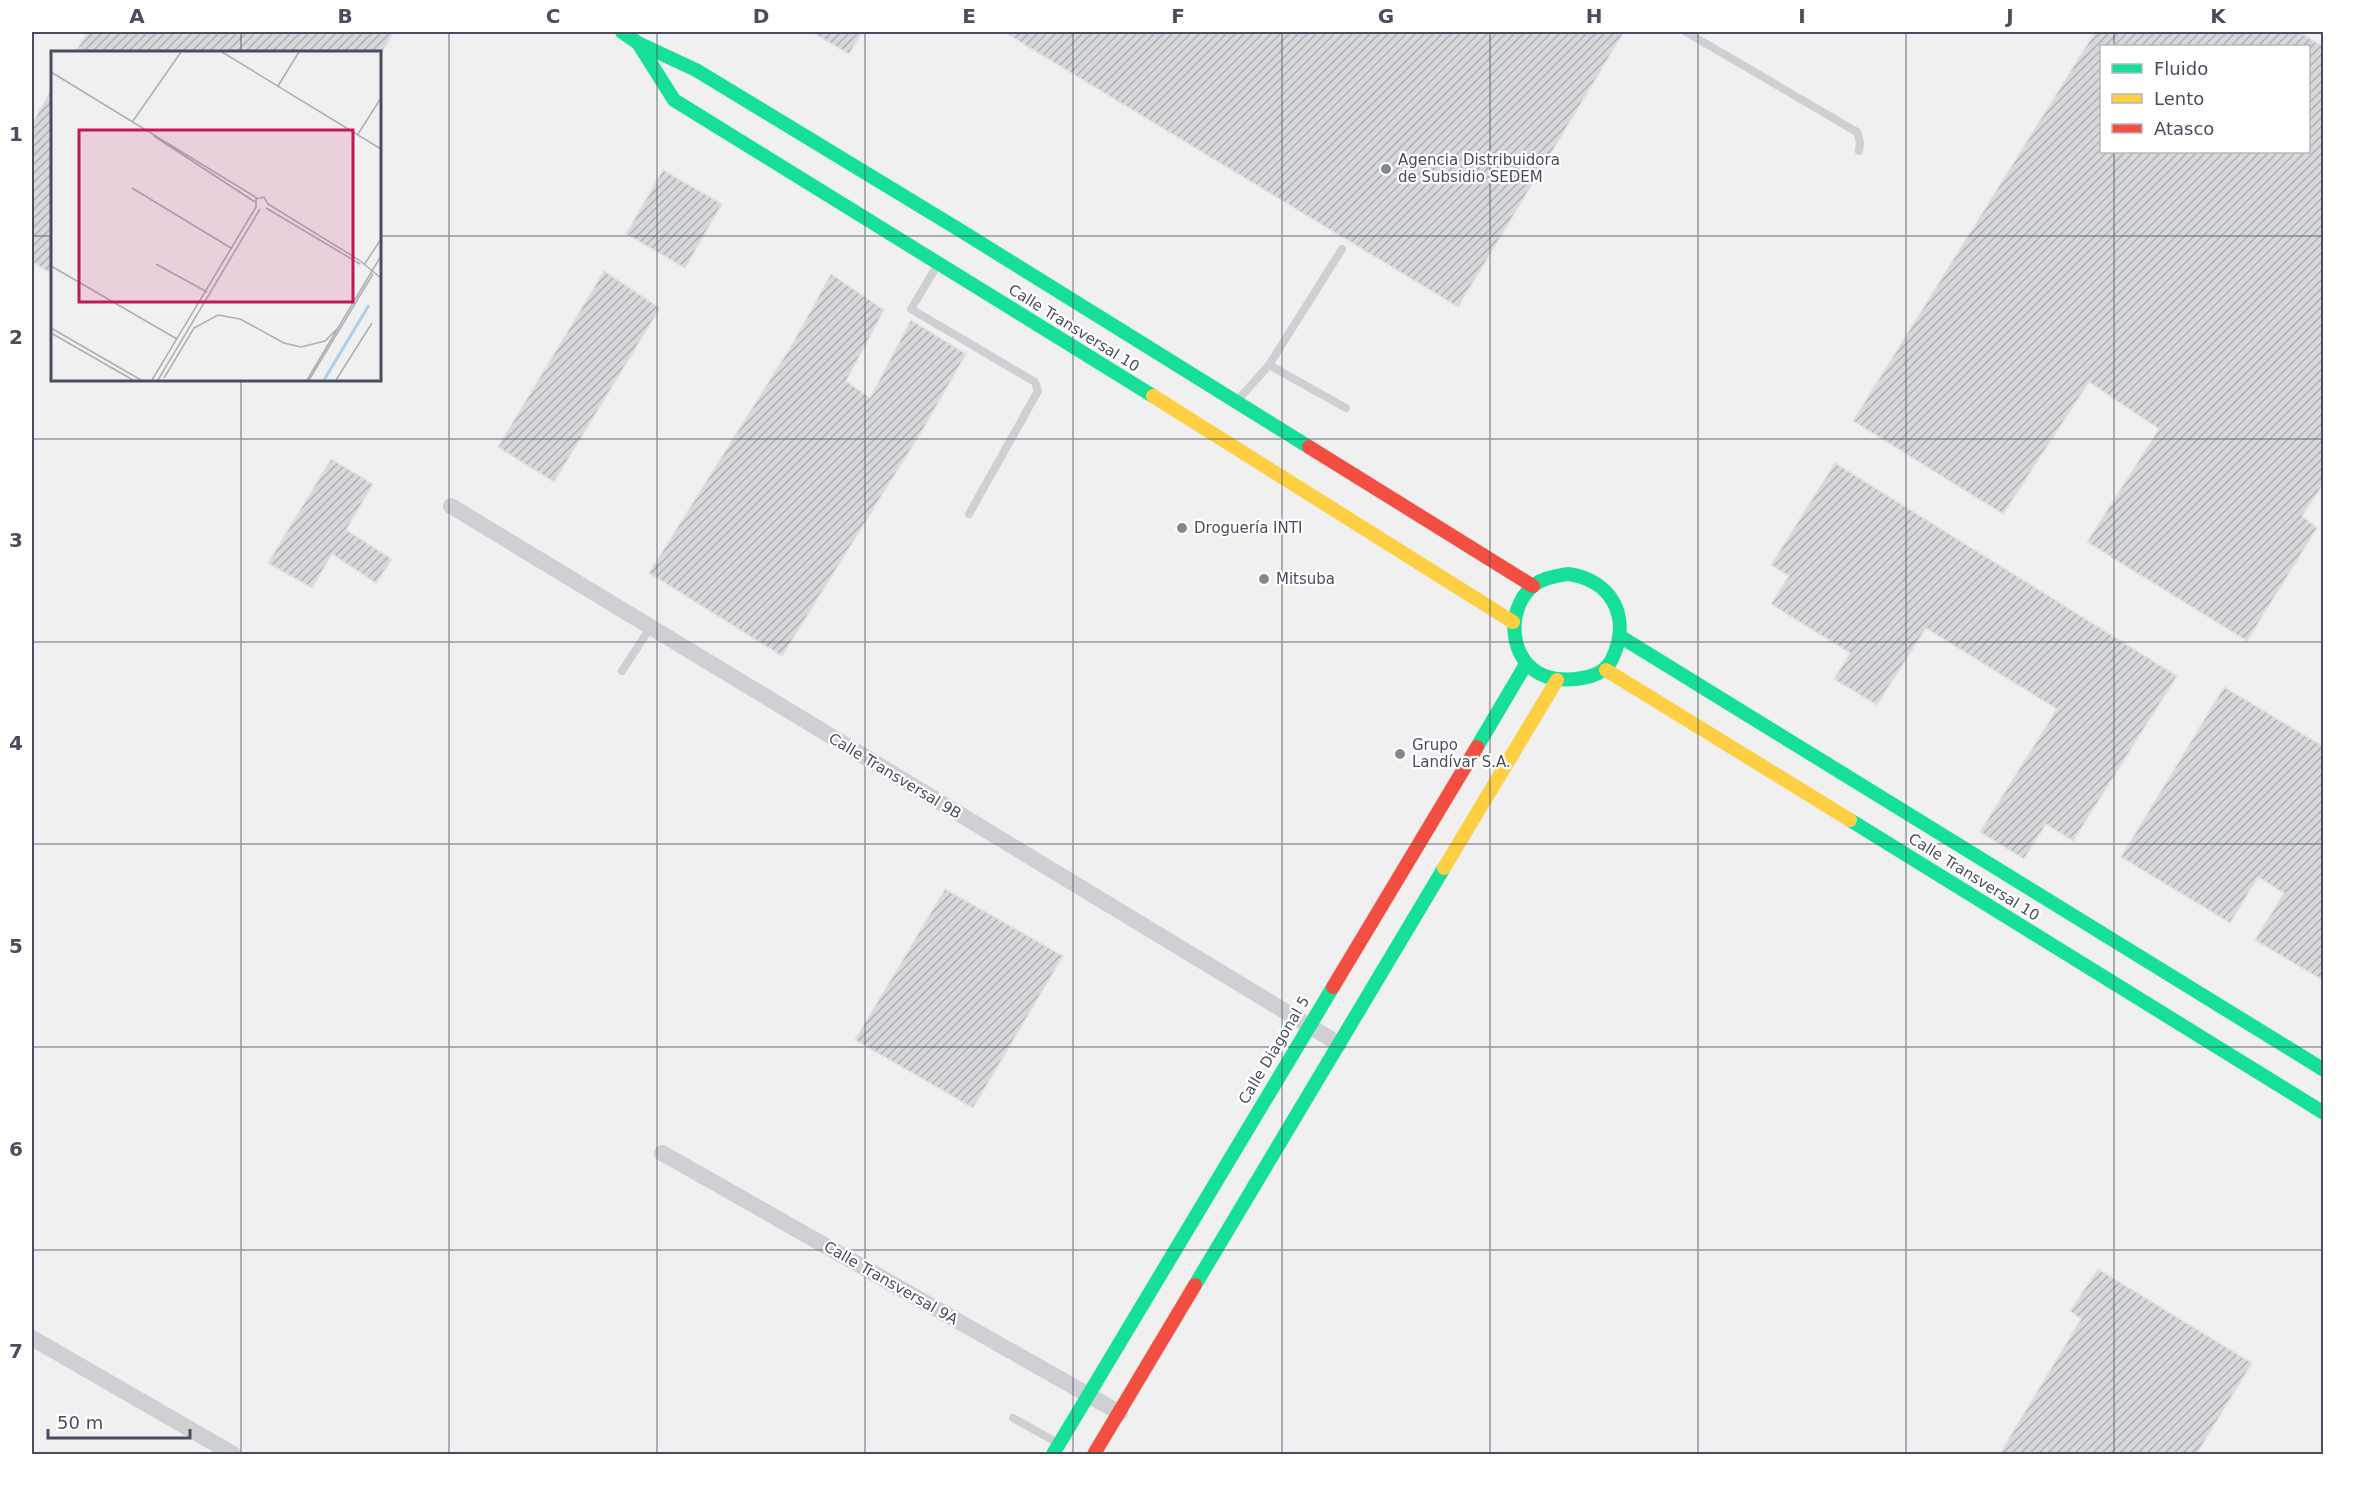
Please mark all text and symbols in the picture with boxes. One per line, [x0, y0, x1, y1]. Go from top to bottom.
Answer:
text: A [129, 4, 145, 28]
text: B [337, 4, 353, 28]
text: C [546, 4, 560, 28]
text: D [753, 4, 769, 28]
text: E [962, 4, 976, 28]
text: F [1171, 4, 1185, 28]
text: G [1378, 4, 1394, 28]
text: H [1586, 4, 1602, 28]
text: I [1798, 4, 1806, 28]
text: J [2004, 4, 2014, 28]
text: K [2210, 4, 2227, 28]
legend [2100, 45, 2310, 153]
inset map [51, 51, 381, 381]
text: Fluido [2154, 58, 2208, 79]
text: Lento [2154, 88, 2204, 109]
text: Atasco [2154, 118, 2214, 139]
text: 1 [9, 122, 23, 146]
place label: Agencia Distribuidora de Subsidio SEDEM [1398, 151, 1560, 186]
marker: Agencia Distribuidora de Subsidio SEDEM [1379, 162, 1393, 176]
street label: Calle Transversal 10 [1005, 280, 1143, 376]
text: 2 [9, 325, 23, 349]
place label: Droguería INTI [1194, 519, 1302, 537]
marker: Droguería INTI [1175, 521, 1189, 535]
text: 3 [9, 528, 23, 552]
place label: Mitsuba [1276, 570, 1335, 588]
marker: Mitsuba [1257, 572, 1271, 586]
street label: Calle Transversal 9B [825, 729, 965, 823]
text: 4 [9, 731, 23, 755]
place label: Grupo Landívar S.A. [1412, 736, 1511, 771]
marker: Grupo Landívar S.A. [1393, 747, 1407, 761]
street label: Calle Transversal 10 [1905, 829, 2043, 925]
text: 5 [9, 934, 23, 958]
street label: Calle Diagonal 5 [1235, 993, 1313, 1107]
text: 6 [9, 1137, 23, 1161]
street label: Calle Transversal 9A [821, 1237, 962, 1329]
text: 7 [9, 1339, 23, 1363]
scale bar [48, 1402, 190, 1440]
text: 50 m [57, 1412, 103, 1433]

